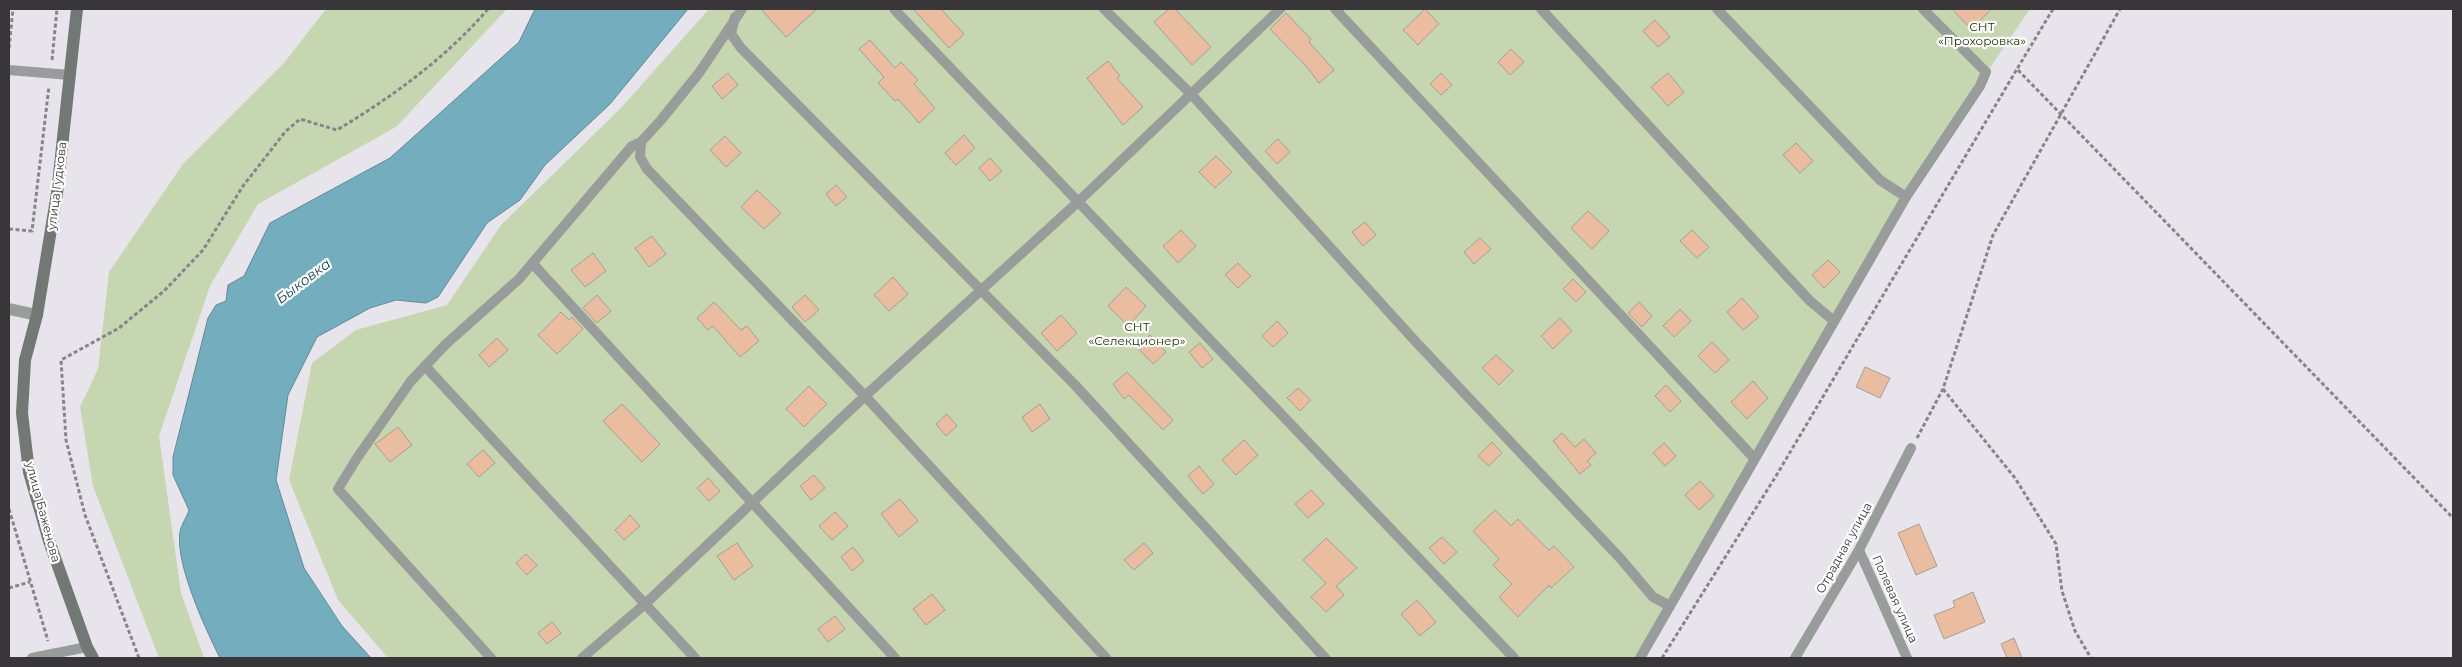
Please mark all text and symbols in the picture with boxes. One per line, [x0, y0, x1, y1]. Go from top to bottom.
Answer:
park label: СНТ «Прохоровка» [1938, 19, 2026, 48]
street label: улица Гудкова [44, 141, 69, 232]
water label: Быковка [272, 255, 334, 307]
park label: СНТ «Селекционер» [1089, 319, 1186, 348]
street label: улица Баженова [23, 459, 64, 564]
street label: Отрадная улица [1812, 500, 1875, 596]
street label: Полевая улица [1869, 553, 1922, 645]

